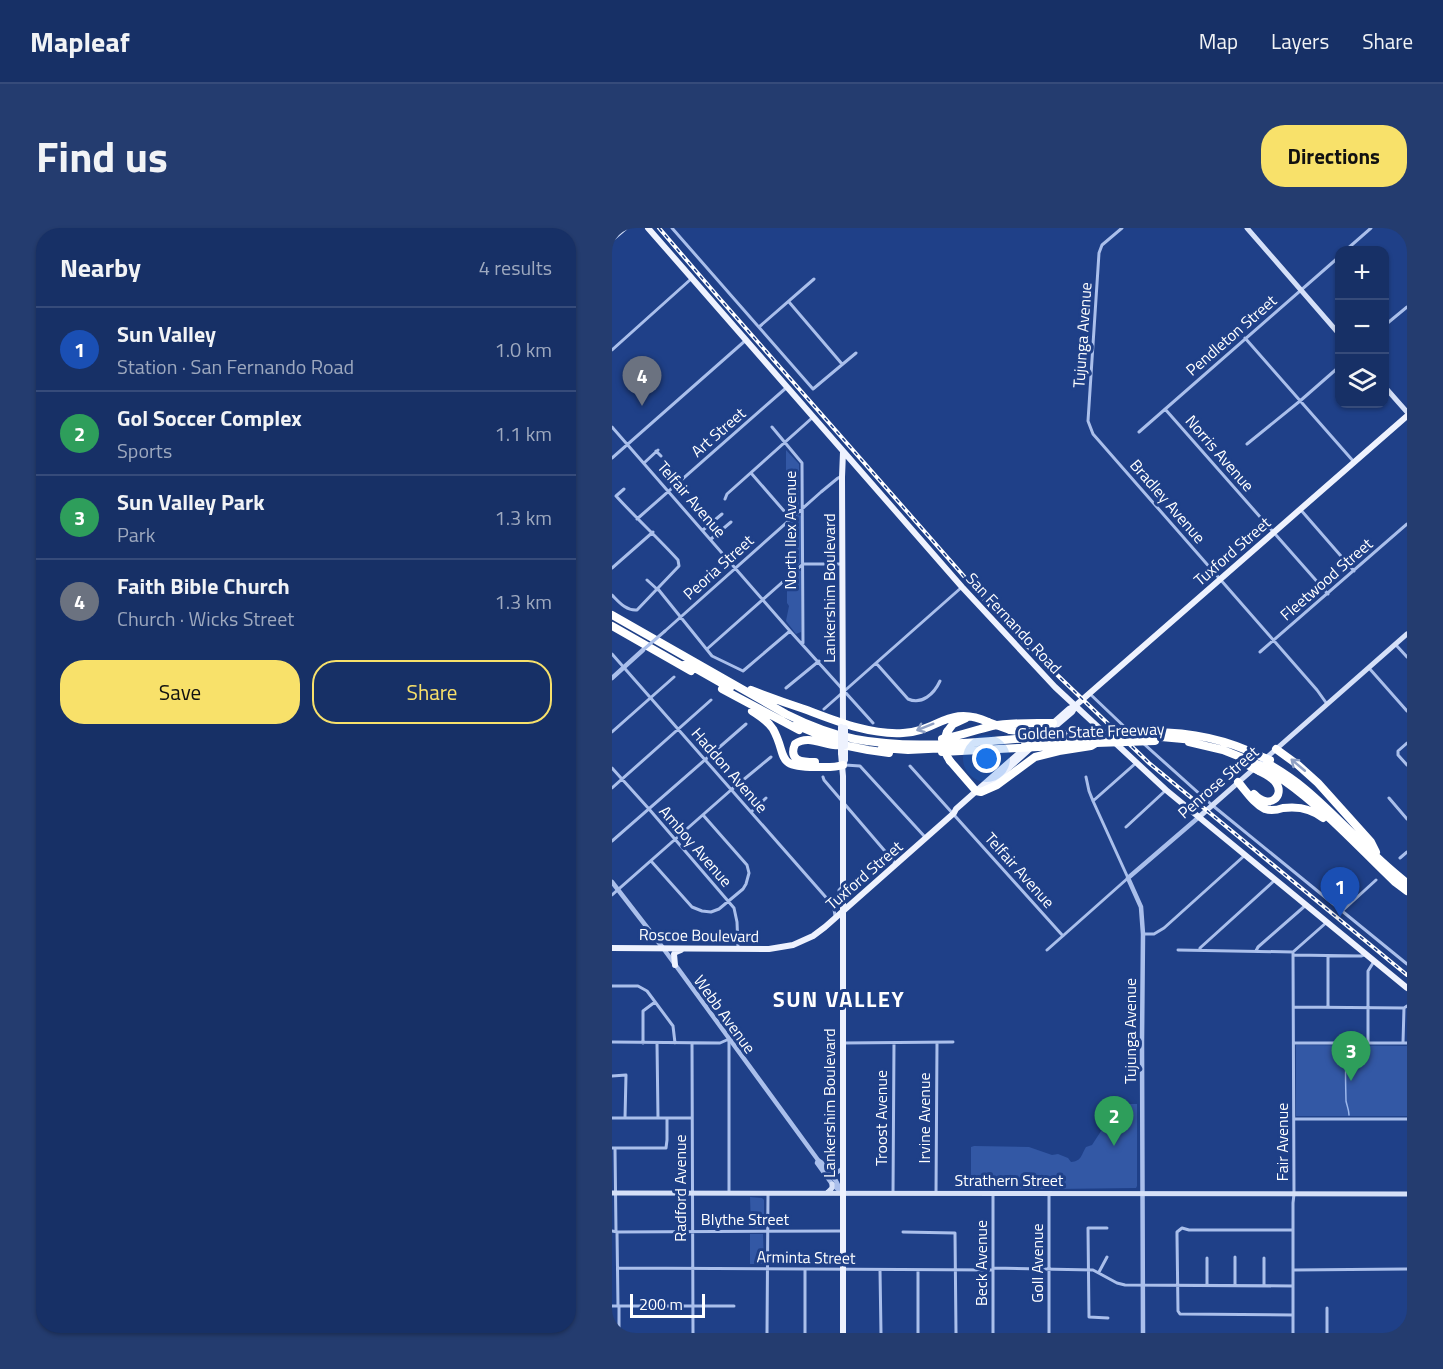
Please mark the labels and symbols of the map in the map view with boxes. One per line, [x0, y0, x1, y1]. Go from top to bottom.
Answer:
street label: Tujunga Avenue [1066, 281, 1098, 389]
street label: Pendleton Street [1180, 288, 1282, 381]
pin: 4 [622, 356, 662, 406]
street label: Art Street [685, 401, 751, 463]
street label: Norris Avenue [1180, 409, 1260, 497]
street label: Bradley Avenue [1125, 454, 1211, 548]
street label: Telfair Avenue [652, 455, 732, 543]
street label: North Ilex Avenue [778, 471, 802, 589]
street label: Tuxford Street [1188, 511, 1276, 591]
street label: Lankershim Boulevard [817, 513, 841, 663]
street label: Peoria Street [677, 528, 759, 605]
street label: Fleetwood Street [1274, 532, 1378, 626]
street label: San Fernando Road [961, 567, 1067, 679]
street label: Golden State Freeway [1017, 716, 1165, 746]
street label: Haddon Avenue [686, 722, 774, 818]
one-way arrow [917, 722, 935, 733]
street label: Penrose Street [1172, 740, 1264, 824]
your location [972, 744, 1001, 773]
one-way arrow [1290, 759, 1306, 772]
street label: Amboy Avenue [654, 800, 738, 892]
street label: Telfair Avenue [979, 827, 1061, 913]
street label: Tuxford Street [820, 835, 908, 915]
pin: 1 [1320, 868, 1360, 917]
street label: Roscoe Boulevard [639, 922, 759, 948]
street label: Webb Avenue [688, 970, 762, 1058]
street label: Tujunga Avenue [1118, 978, 1142, 1084]
district label: SUN VALLEY [773, 982, 905, 1016]
street label: Lankershim Boulevard [817, 1028, 841, 1178]
pin: 3 [1332, 1032, 1370, 1081]
street label: Troost Avenue [869, 1070, 893, 1166]
street label: Irvine Avenue [912, 1073, 936, 1163]
pin: 2 [1094, 1096, 1134, 1146]
street label: Fair Avenue [1270, 1103, 1294, 1181]
street label: Radford Avenue [668, 1134, 692, 1242]
street label: Strathern Street [955, 1168, 1064, 1192]
street label: Blythe Street [701, 1207, 790, 1231]
street label: Beck Avenue [969, 1220, 993, 1306]
street label: Goll Avenue [1025, 1223, 1049, 1303]
street label: Arminta Street [756, 1244, 856, 1270]
scale bar [630, 1291, 705, 1318]

